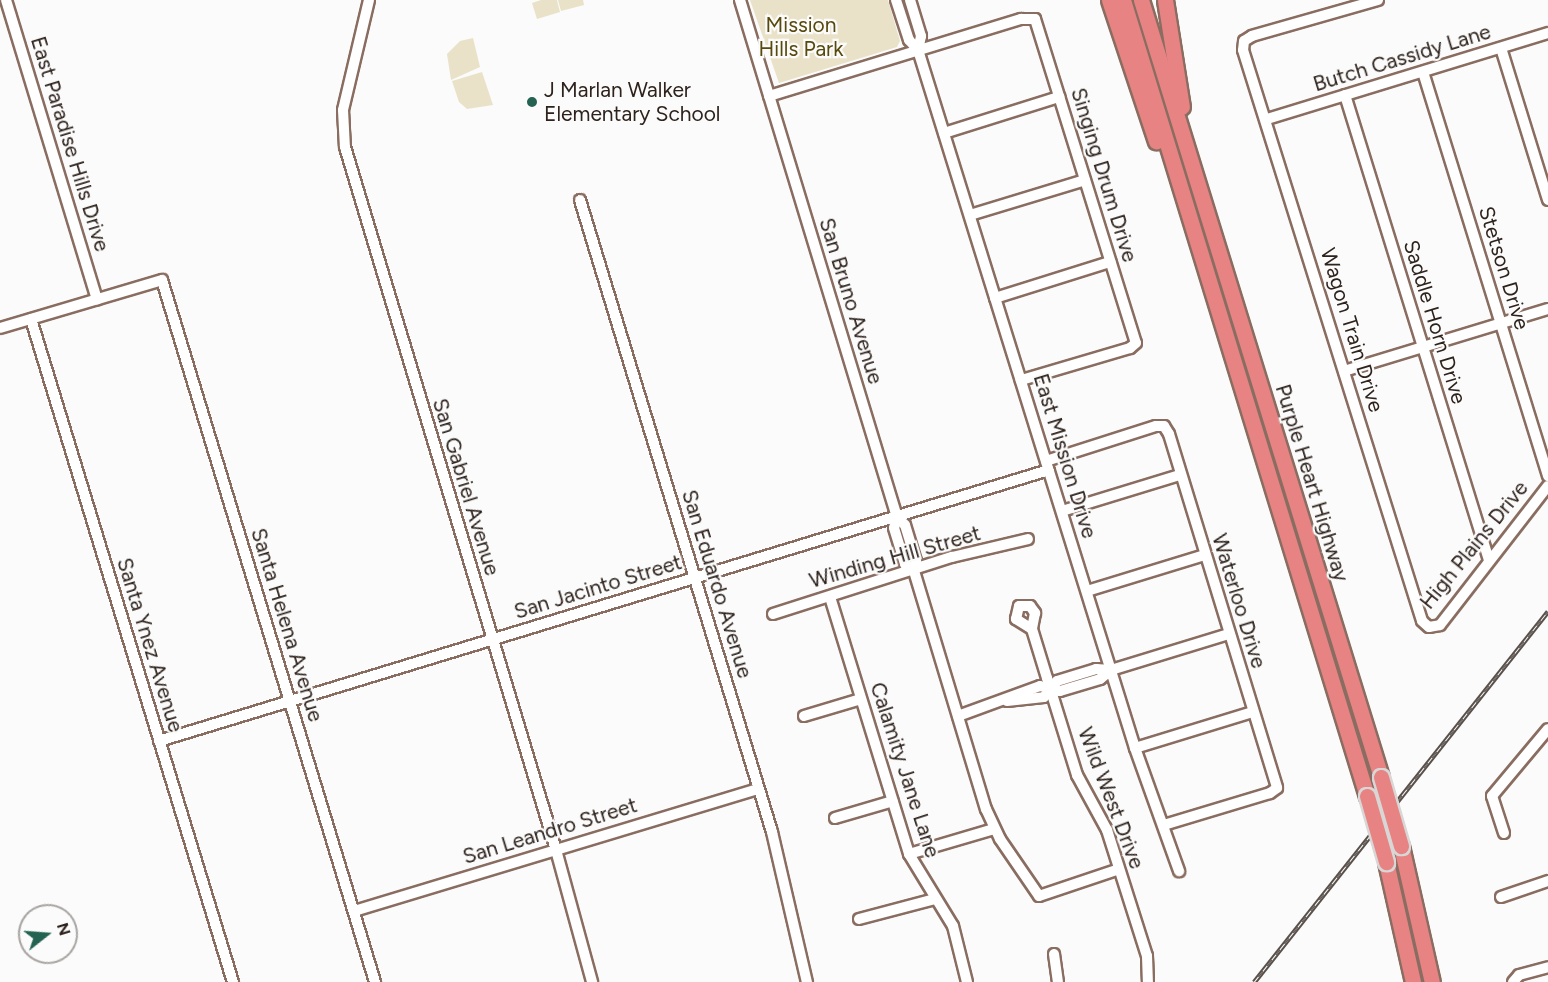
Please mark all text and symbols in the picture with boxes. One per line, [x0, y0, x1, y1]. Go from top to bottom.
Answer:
park label: Mission Hills Park [759, 12, 843, 62]
street label: Butch Cassidy Lane [1310, 19, 1494, 97]
street label: East Paradise Hills Drive [25, 33, 115, 255]
place label: J Marlan Walker Elementary School [544, 77, 720, 127]
street label: Singing Drum Drive [1066, 85, 1142, 265]
marker: J Marlan Walker Elementary School [525, 95, 539, 109]
street label: Stetson Drive [1473, 203, 1535, 333]
street label: San Bruno Avenue [814, 215, 888, 387]
street label: Saddle Horn Drive [1398, 237, 1472, 407]
street label: Wagon Train Drive [1315, 245, 1389, 415]
street label: East Mission Drive [1028, 371, 1102, 541]
street label: Purple Heart Highway [1270, 381, 1354, 585]
street label: San Gabriel Avenue [427, 395, 505, 579]
street label: High Plains Drive [1415, 476, 1533, 614]
street label: San Eduardo Avenue [676, 487, 758, 681]
street label: Winding Hill Street [806, 520, 984, 594]
street label: Santa Helena Avenue [246, 525, 328, 725]
street label: Waterloo Drive [1207, 531, 1271, 671]
street label: San Jacinto Street [511, 550, 685, 624]
street label: Santa Ynez Avenue [112, 555, 188, 735]
street label: Calamity Jane Lane [865, 679, 945, 861]
street label: Wild West Drive [1072, 724, 1150, 872]
street label: San Leandro Street [460, 793, 640, 869]
north arrow [18, 904, 78, 964]
text: N [53, 920, 75, 938]

